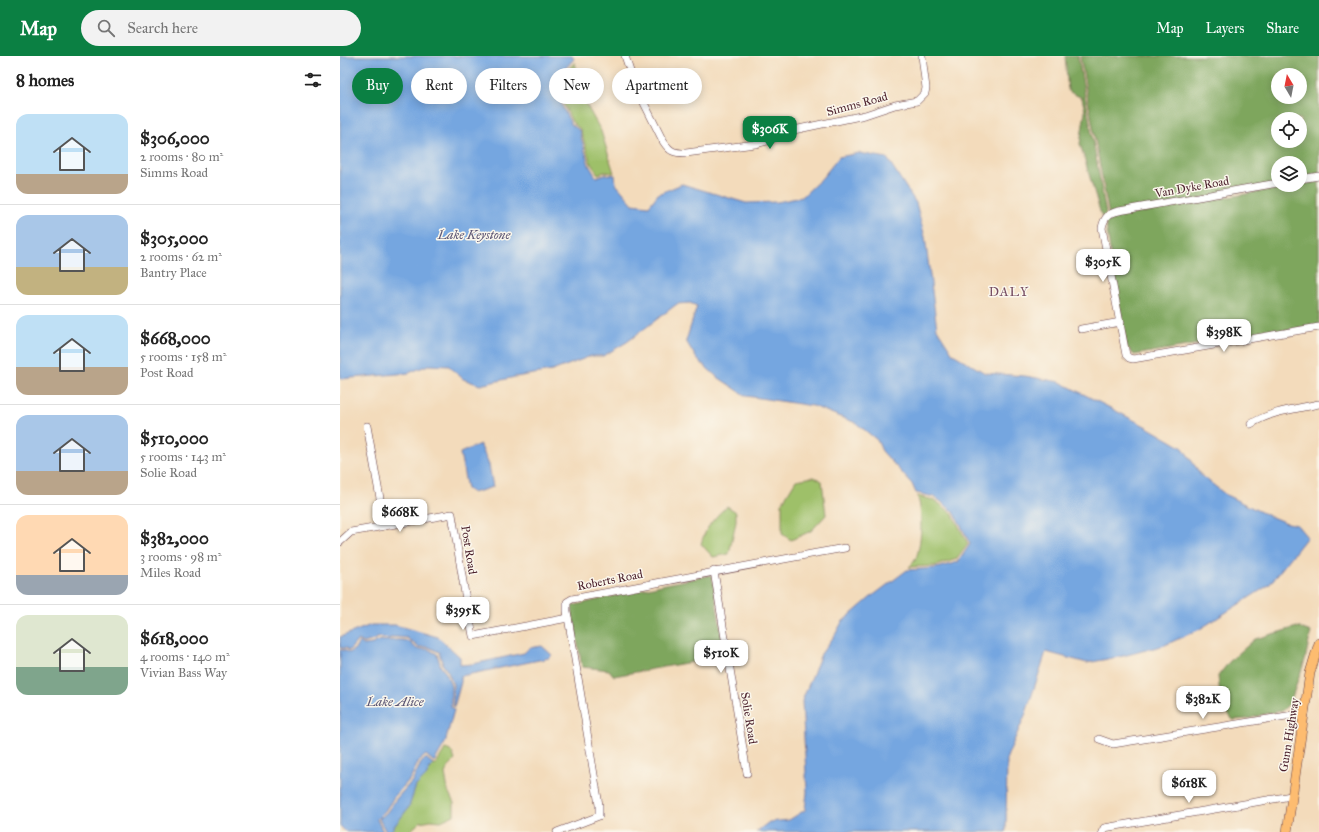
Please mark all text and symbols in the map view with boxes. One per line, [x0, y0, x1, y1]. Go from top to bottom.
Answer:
search box [81, 10, 361, 46]
text: Map [20, 17, 57, 40]
icon: search [95, 17, 117, 39]
text: Search here [127, 19, 198, 37]
text: Map [1156, 20, 1184, 37]
text: Layers [1206, 20, 1244, 37]
text: Share [1266, 20, 1299, 37]
chip: Buy [352, 68, 403, 104]
chip: Rent [411, 68, 467, 104]
chip: Filters [475, 68, 541, 104]
chip: New [549, 68, 604, 104]
chip: Apartment [612, 68, 702, 104]
north arrow [1271, 68, 1307, 104]
map controls [1271, 68, 1307, 192]
icon: filters [302, 69, 324, 91]
text: 8 homes [16, 70, 74, 91]
street label: Simms Road [825, 89, 889, 119]
button: locate [1271, 112, 1307, 148]
pin: $306K [742, 116, 798, 150]
text: $306K [752, 121, 788, 137]
text: $306,000 [140, 128, 210, 149]
icon: home [48, 130, 96, 178]
text: 2 rooms · 80 m² [140, 149, 223, 165]
button: layers [1271, 156, 1307, 192]
text: Simms Road [140, 165, 208, 181]
street label: Van Dyke Road [1153, 174, 1230, 201]
water label: Lake Keystone [437, 227, 511, 243]
text: $305,000 [140, 228, 208, 249]
icon: home [48, 231, 96, 279]
text: 2 rooms · 62 m² [140, 249, 222, 265]
pin: $305K [1075, 249, 1131, 283]
text: $305K [1085, 254, 1121, 270]
text: Bantry Place [140, 265, 207, 281]
district label: DALY [989, 284, 1029, 300]
pin: $398K [1196, 319, 1252, 353]
text: $398K [1206, 324, 1242, 340]
text: $668,000 [140, 328, 211, 349]
icon: home [48, 331, 96, 379]
text: 5 rooms · 158 m² [140, 349, 227, 365]
text: Post Road [140, 365, 194, 381]
text: $510,000 [140, 428, 209, 449]
icon: home [48, 431, 96, 479]
text: 5 rooms · 143 m² [140, 449, 226, 465]
text: Solie Road [140, 465, 197, 481]
pin: $668K [372, 499, 428, 533]
text: $668K [381, 504, 419, 520]
street label: Post Road [458, 524, 480, 576]
text: $382,000 [140, 528, 209, 549]
icon: home [48, 531, 96, 579]
text: 3 rooms · 98 m² [140, 549, 222, 565]
text: Miles Road [140, 565, 201, 581]
street label: Roberts Road [576, 567, 644, 593]
pin: $395K [435, 597, 491, 631]
text: $395K [445, 602, 481, 618]
text: $618,000 [140, 628, 209, 649]
icon: home [48, 631, 96, 679]
pin: $510K [693, 640, 749, 674]
text: $510K [703, 645, 739, 661]
text: 4 rooms · 140 m² [140, 649, 230, 665]
text: Vivian Bass Way [140, 665, 227, 681]
pin: $382K [1175, 686, 1231, 720]
street label: Solie Road [738, 691, 760, 745]
text: $382K [1185, 691, 1221, 707]
water label: Lake Alice [365, 694, 425, 710]
street label: Gunn Highway [1276, 697, 1303, 773]
pin: $618K [1161, 770, 1217, 804]
text: $618K [1171, 775, 1207, 791]

